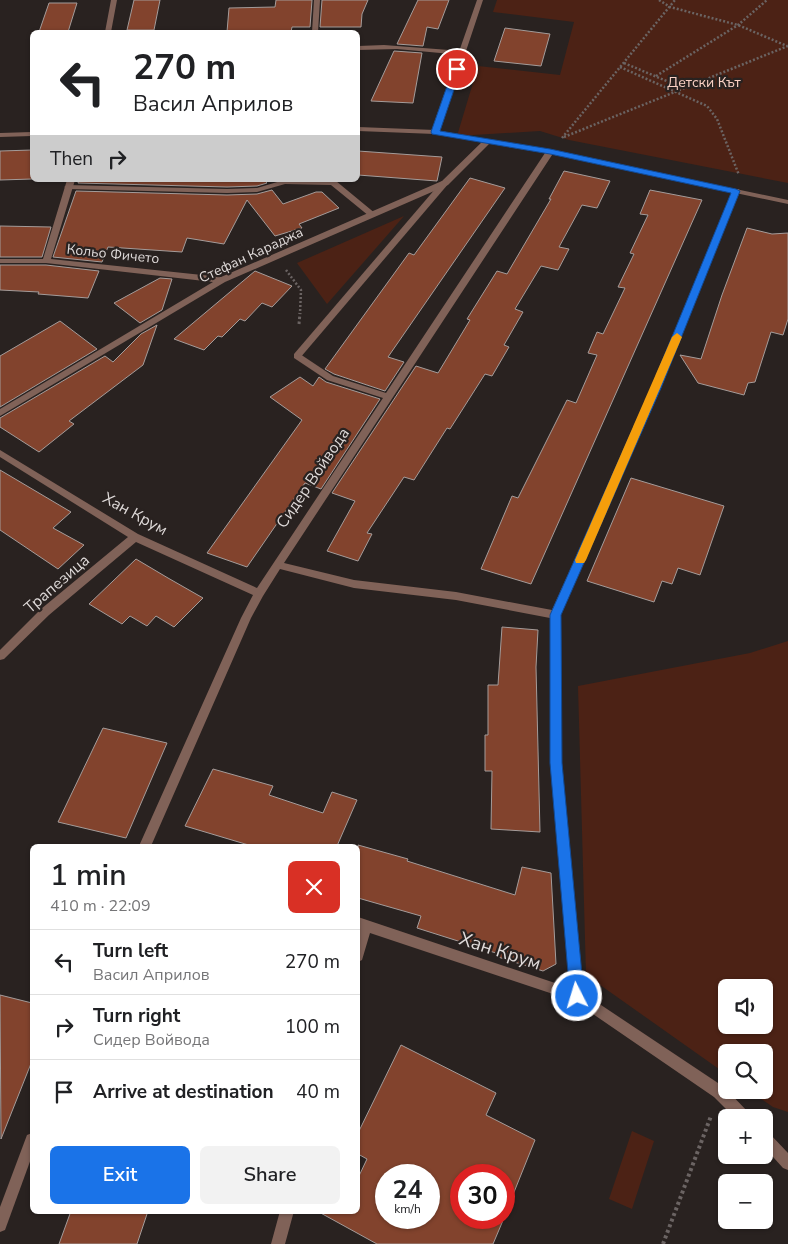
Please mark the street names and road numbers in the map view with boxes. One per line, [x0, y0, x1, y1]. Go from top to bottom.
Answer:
street label: Стефан Караджа [196, 223, 306, 287]
street label: Кольо Фичето [66, 240, 160, 268]
street label: Сидер Войвода [271, 423, 355, 533]
street label: Хан Крум [99, 487, 171, 541]
street label: Трапезица [20, 549, 94, 619]
street label: Хан Крум [456, 926, 544, 976]

